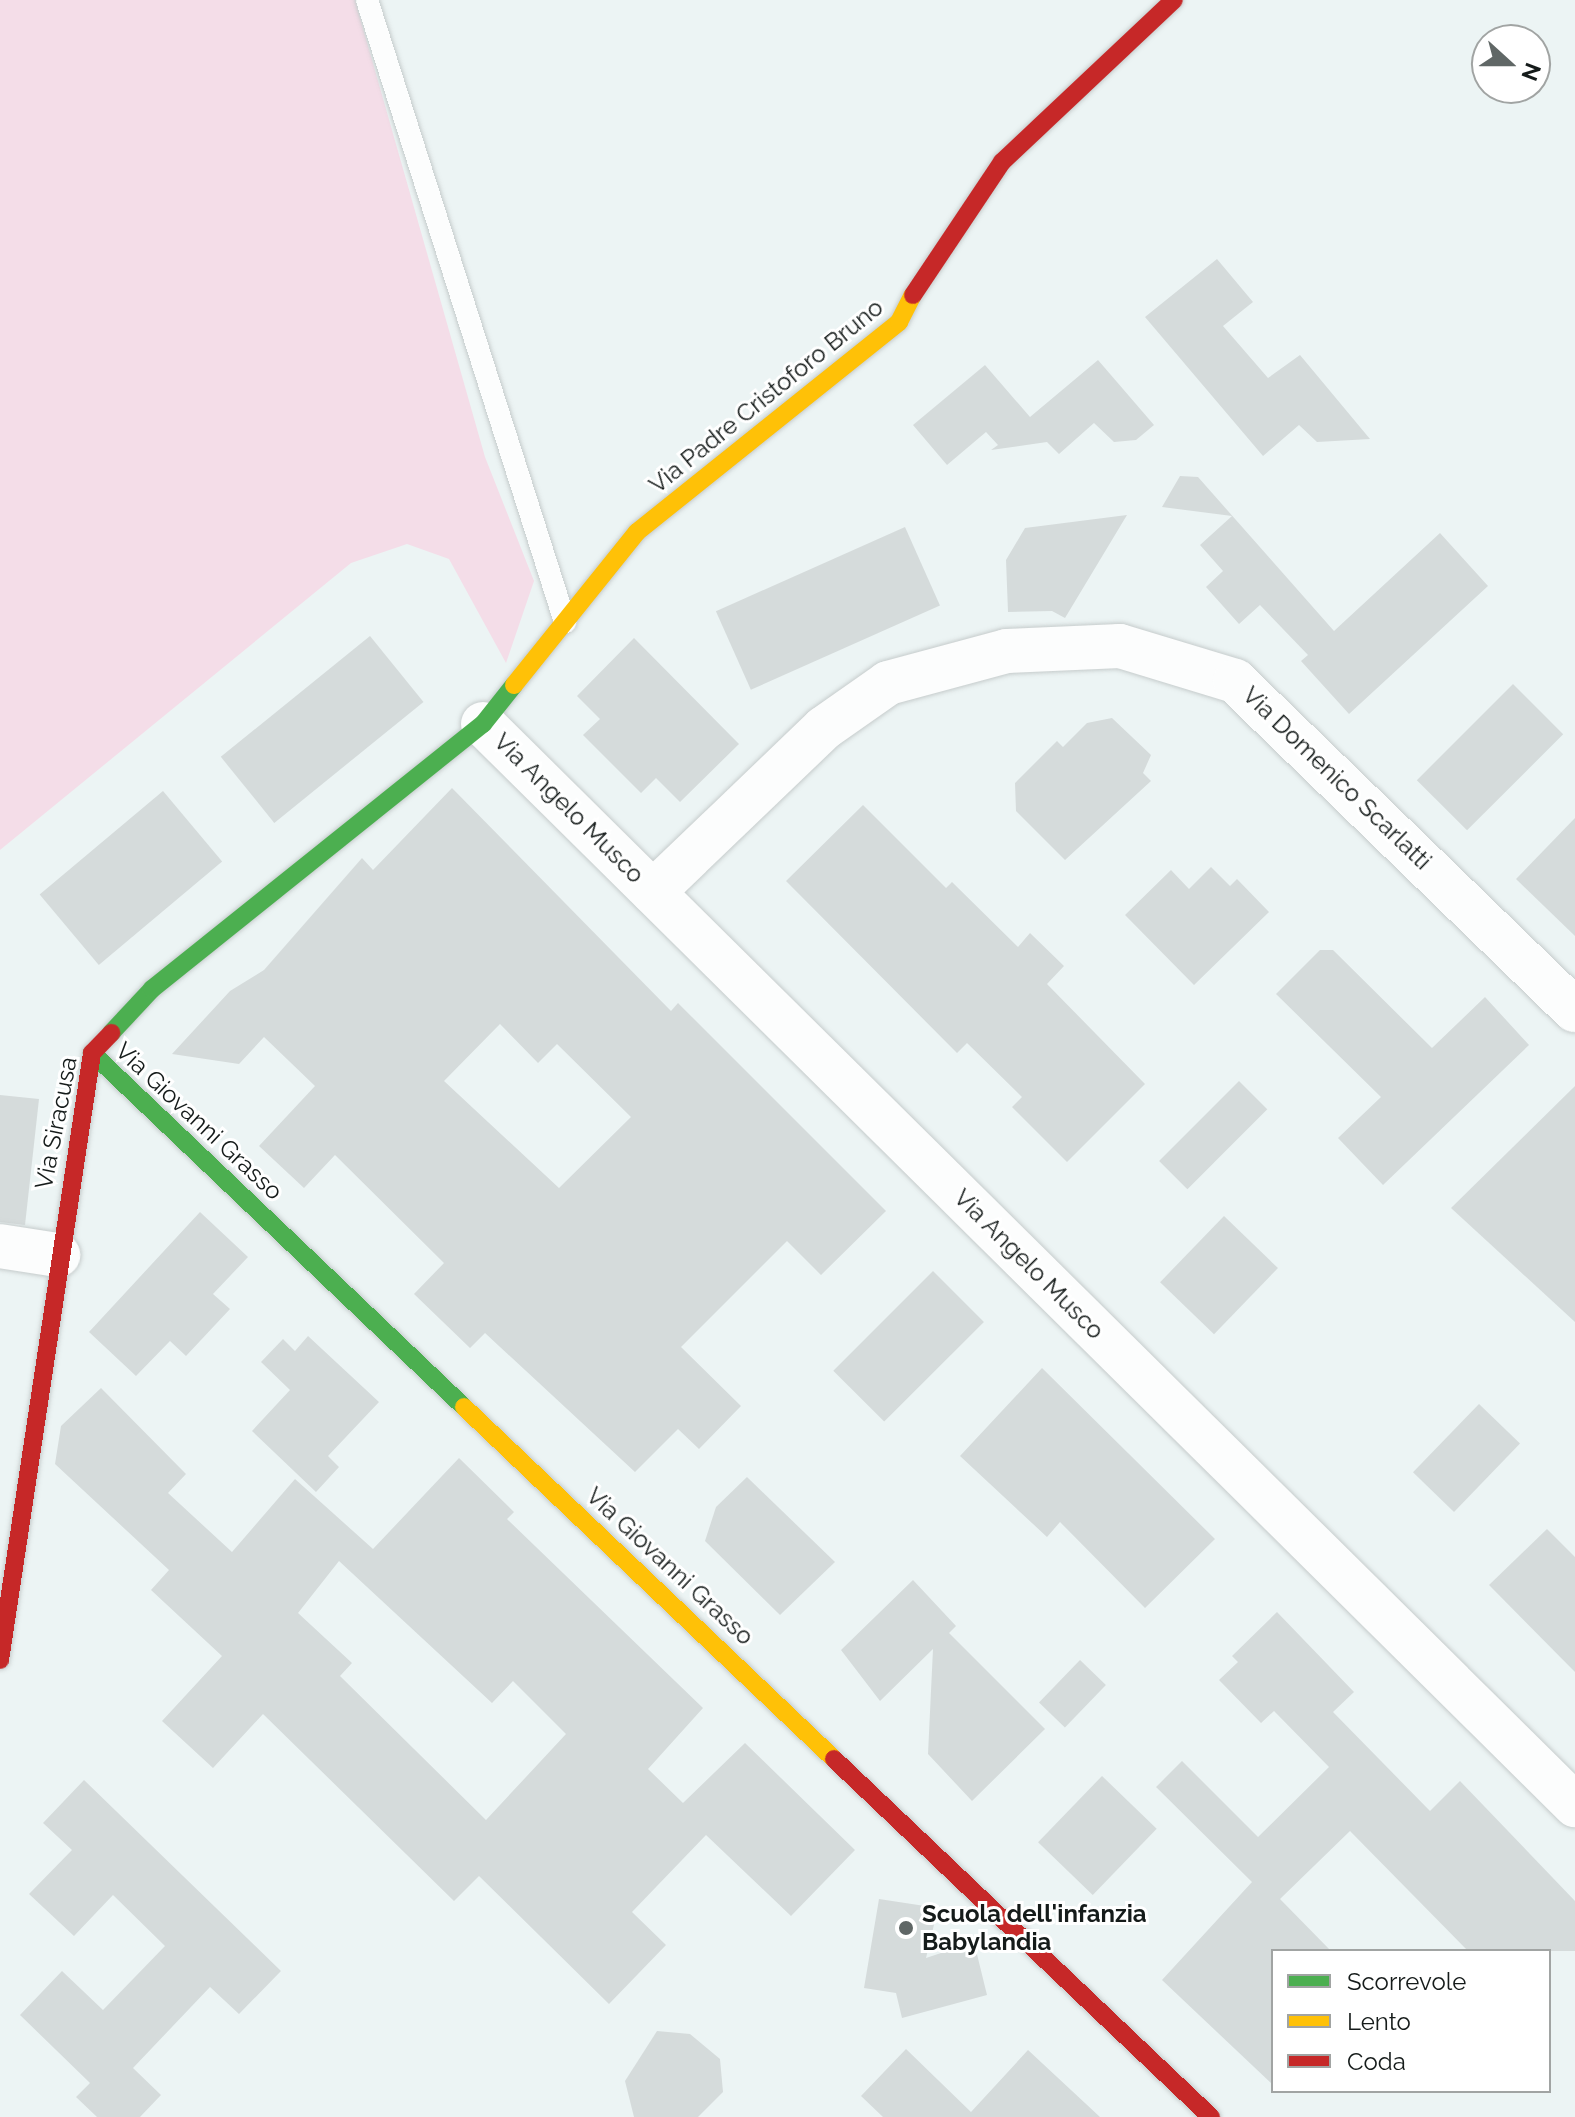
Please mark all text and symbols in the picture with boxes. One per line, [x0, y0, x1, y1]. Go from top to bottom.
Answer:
north arrow [1471, 24, 1551, 104]
text: N [1516, 59, 1547, 84]
street label: Via Padre Cristoforo Bruno [643, 293, 889, 499]
street label: Via Domenico Scarlatti [1237, 680, 1437, 876]
street label: Via Angelo Musco [488, 727, 650, 889]
street label: Via Giovanni Grasso [109, 1036, 289, 1206]
street label: Via Siracusa [29, 1054, 83, 1192]
street label: Via Angelo Musco [948, 1183, 1110, 1345]
street label: Via Giovanni Grasso [580, 1481, 760, 1651]
place label: Scuola dell'infanzia Babylandia [922, 1900, 1147, 1956]
marker: Scuola dell'infanzia Babylandia [897, 1919, 915, 1937]
legend [1271, 1949, 1551, 2093]
text: Scorrevole [1347, 1967, 1466, 1996]
text: Lento [1347, 2007, 1411, 2036]
text: Coda [1347, 2047, 1406, 2076]

